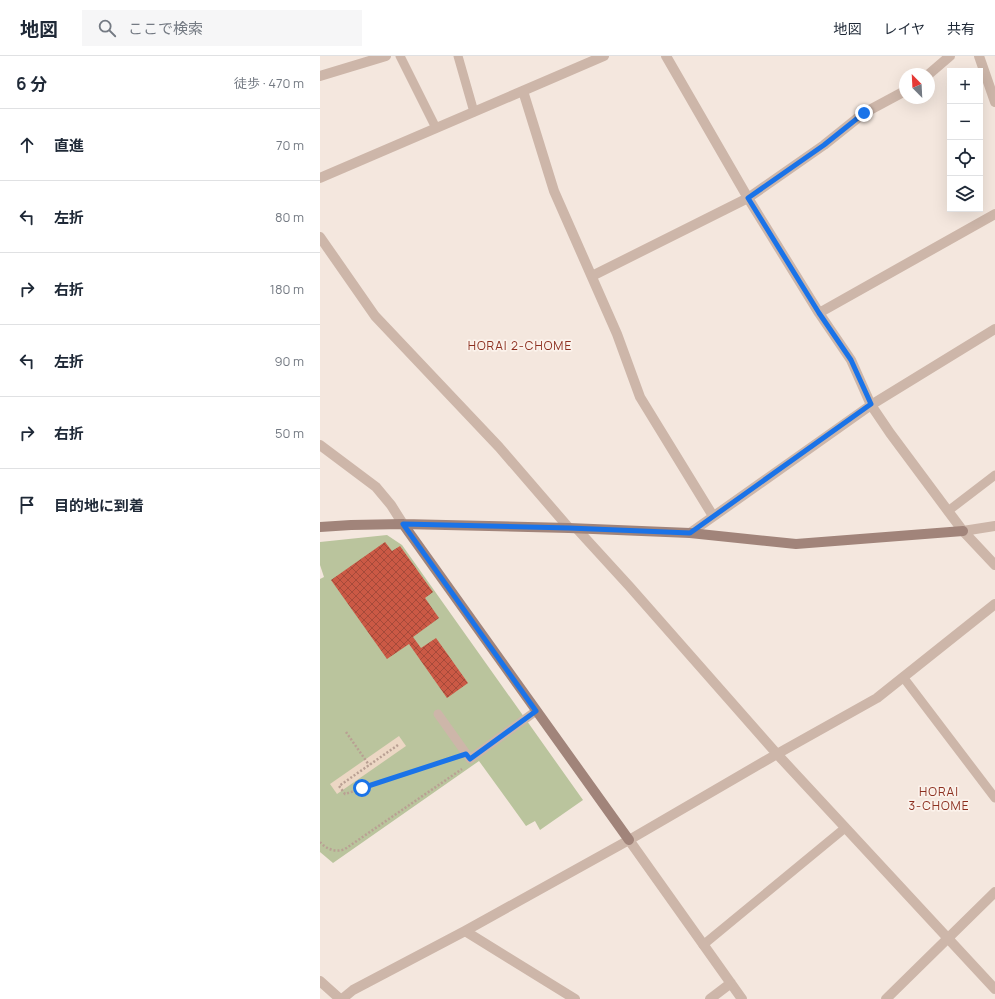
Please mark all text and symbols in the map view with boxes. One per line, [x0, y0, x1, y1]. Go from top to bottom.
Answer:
search box [82, 10, 362, 46]
text: 地図 [20, 16, 58, 42]
icon: search [96, 17, 118, 39]
text: ここで検索 [128, 18, 203, 39]
text: 地図 [833, 19, 861, 38]
text: レイヤ [883, 19, 925, 38]
text: 共有 [947, 19, 975, 38]
north arrow [899, 68, 935, 104]
map controls [947, 68, 983, 212]
button: + [947, 68, 983, 104]
text: 6 分 [16, 72, 47, 95]
text: 徒歩 · 470 m [234, 74, 304, 92]
route end [855, 104, 873, 122]
button: − [947, 104, 983, 140]
icon: ahead [16, 134, 38, 156]
text: 直進 [54, 135, 84, 156]
text: 70 m [276, 136, 304, 154]
button: locate [947, 140, 983, 176]
button: layers [947, 176, 983, 212]
icon: left [16, 206, 38, 228]
text: 左折 [54, 207, 84, 228]
text: 80 m [275, 208, 304, 226]
icon: right [16, 278, 38, 300]
text: 右折 [54, 279, 84, 300]
text: 180 m [270, 280, 304, 298]
district label: HORAI 2-CHOME [468, 337, 572, 354]
icon: left [16, 350, 38, 372]
text: 左折 [54, 351, 84, 372]
text: 90 m [274, 352, 304, 370]
icon: right [16, 422, 38, 444]
text: 右折 [54, 423, 84, 444]
text: 50 m [275, 424, 304, 442]
icon: arrive [16, 494, 38, 516]
text: 目的地に到着 [54, 495, 144, 516]
route start [353, 779, 371, 797]
district label: HORAI 3-CHOME [908, 783, 970, 814]

